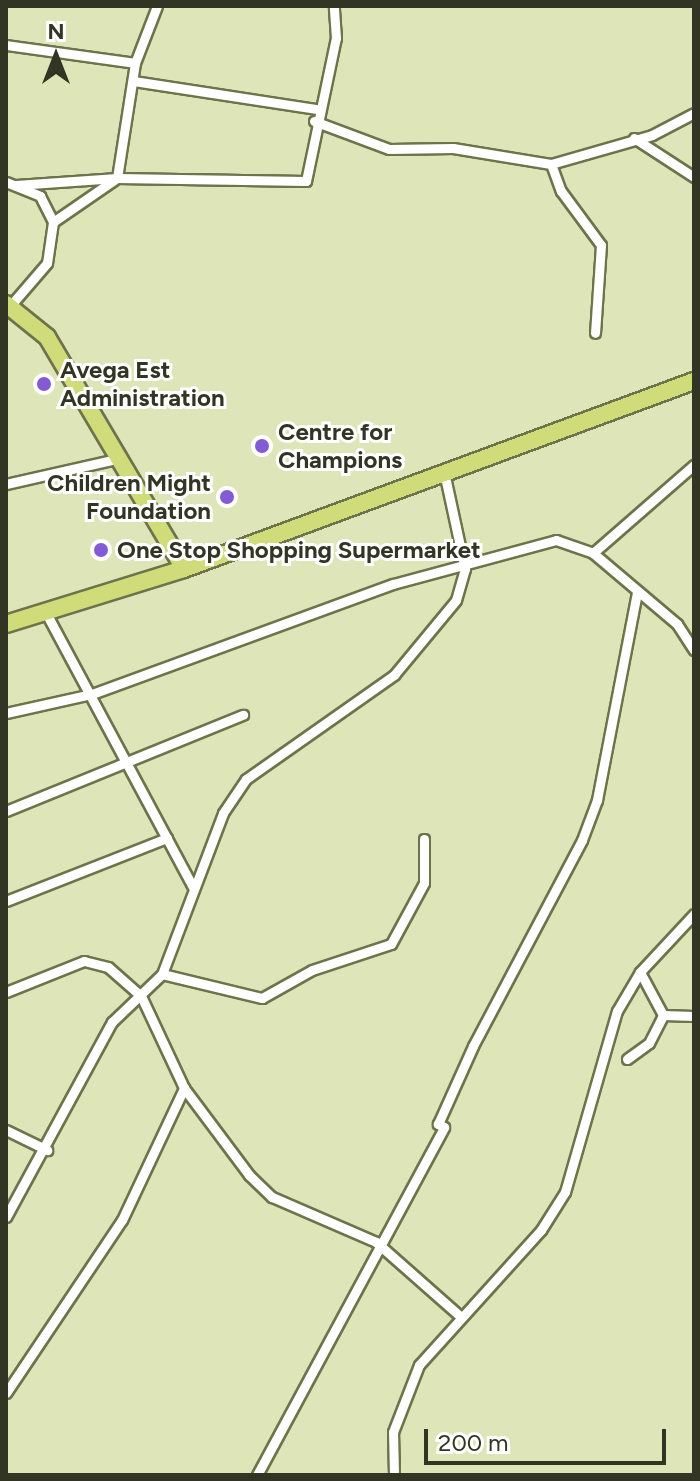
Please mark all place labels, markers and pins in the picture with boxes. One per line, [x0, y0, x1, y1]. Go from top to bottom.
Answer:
place label: Avega Est Administration [60, 356, 225, 412]
marker: Avega Est Administration [35, 375, 53, 393]
place label: Centre for Champions [278, 418, 402, 474]
marker: Centre for Champions [253, 437, 271, 455]
place label: Children Might Foundation [47, 469, 211, 525]
marker: Children Might Foundation [218, 488, 236, 506]
place label: One Stop Shopping Supermarket [117, 536, 481, 564]
marker: One Stop Shopping Supermarket [92, 541, 110, 559]

